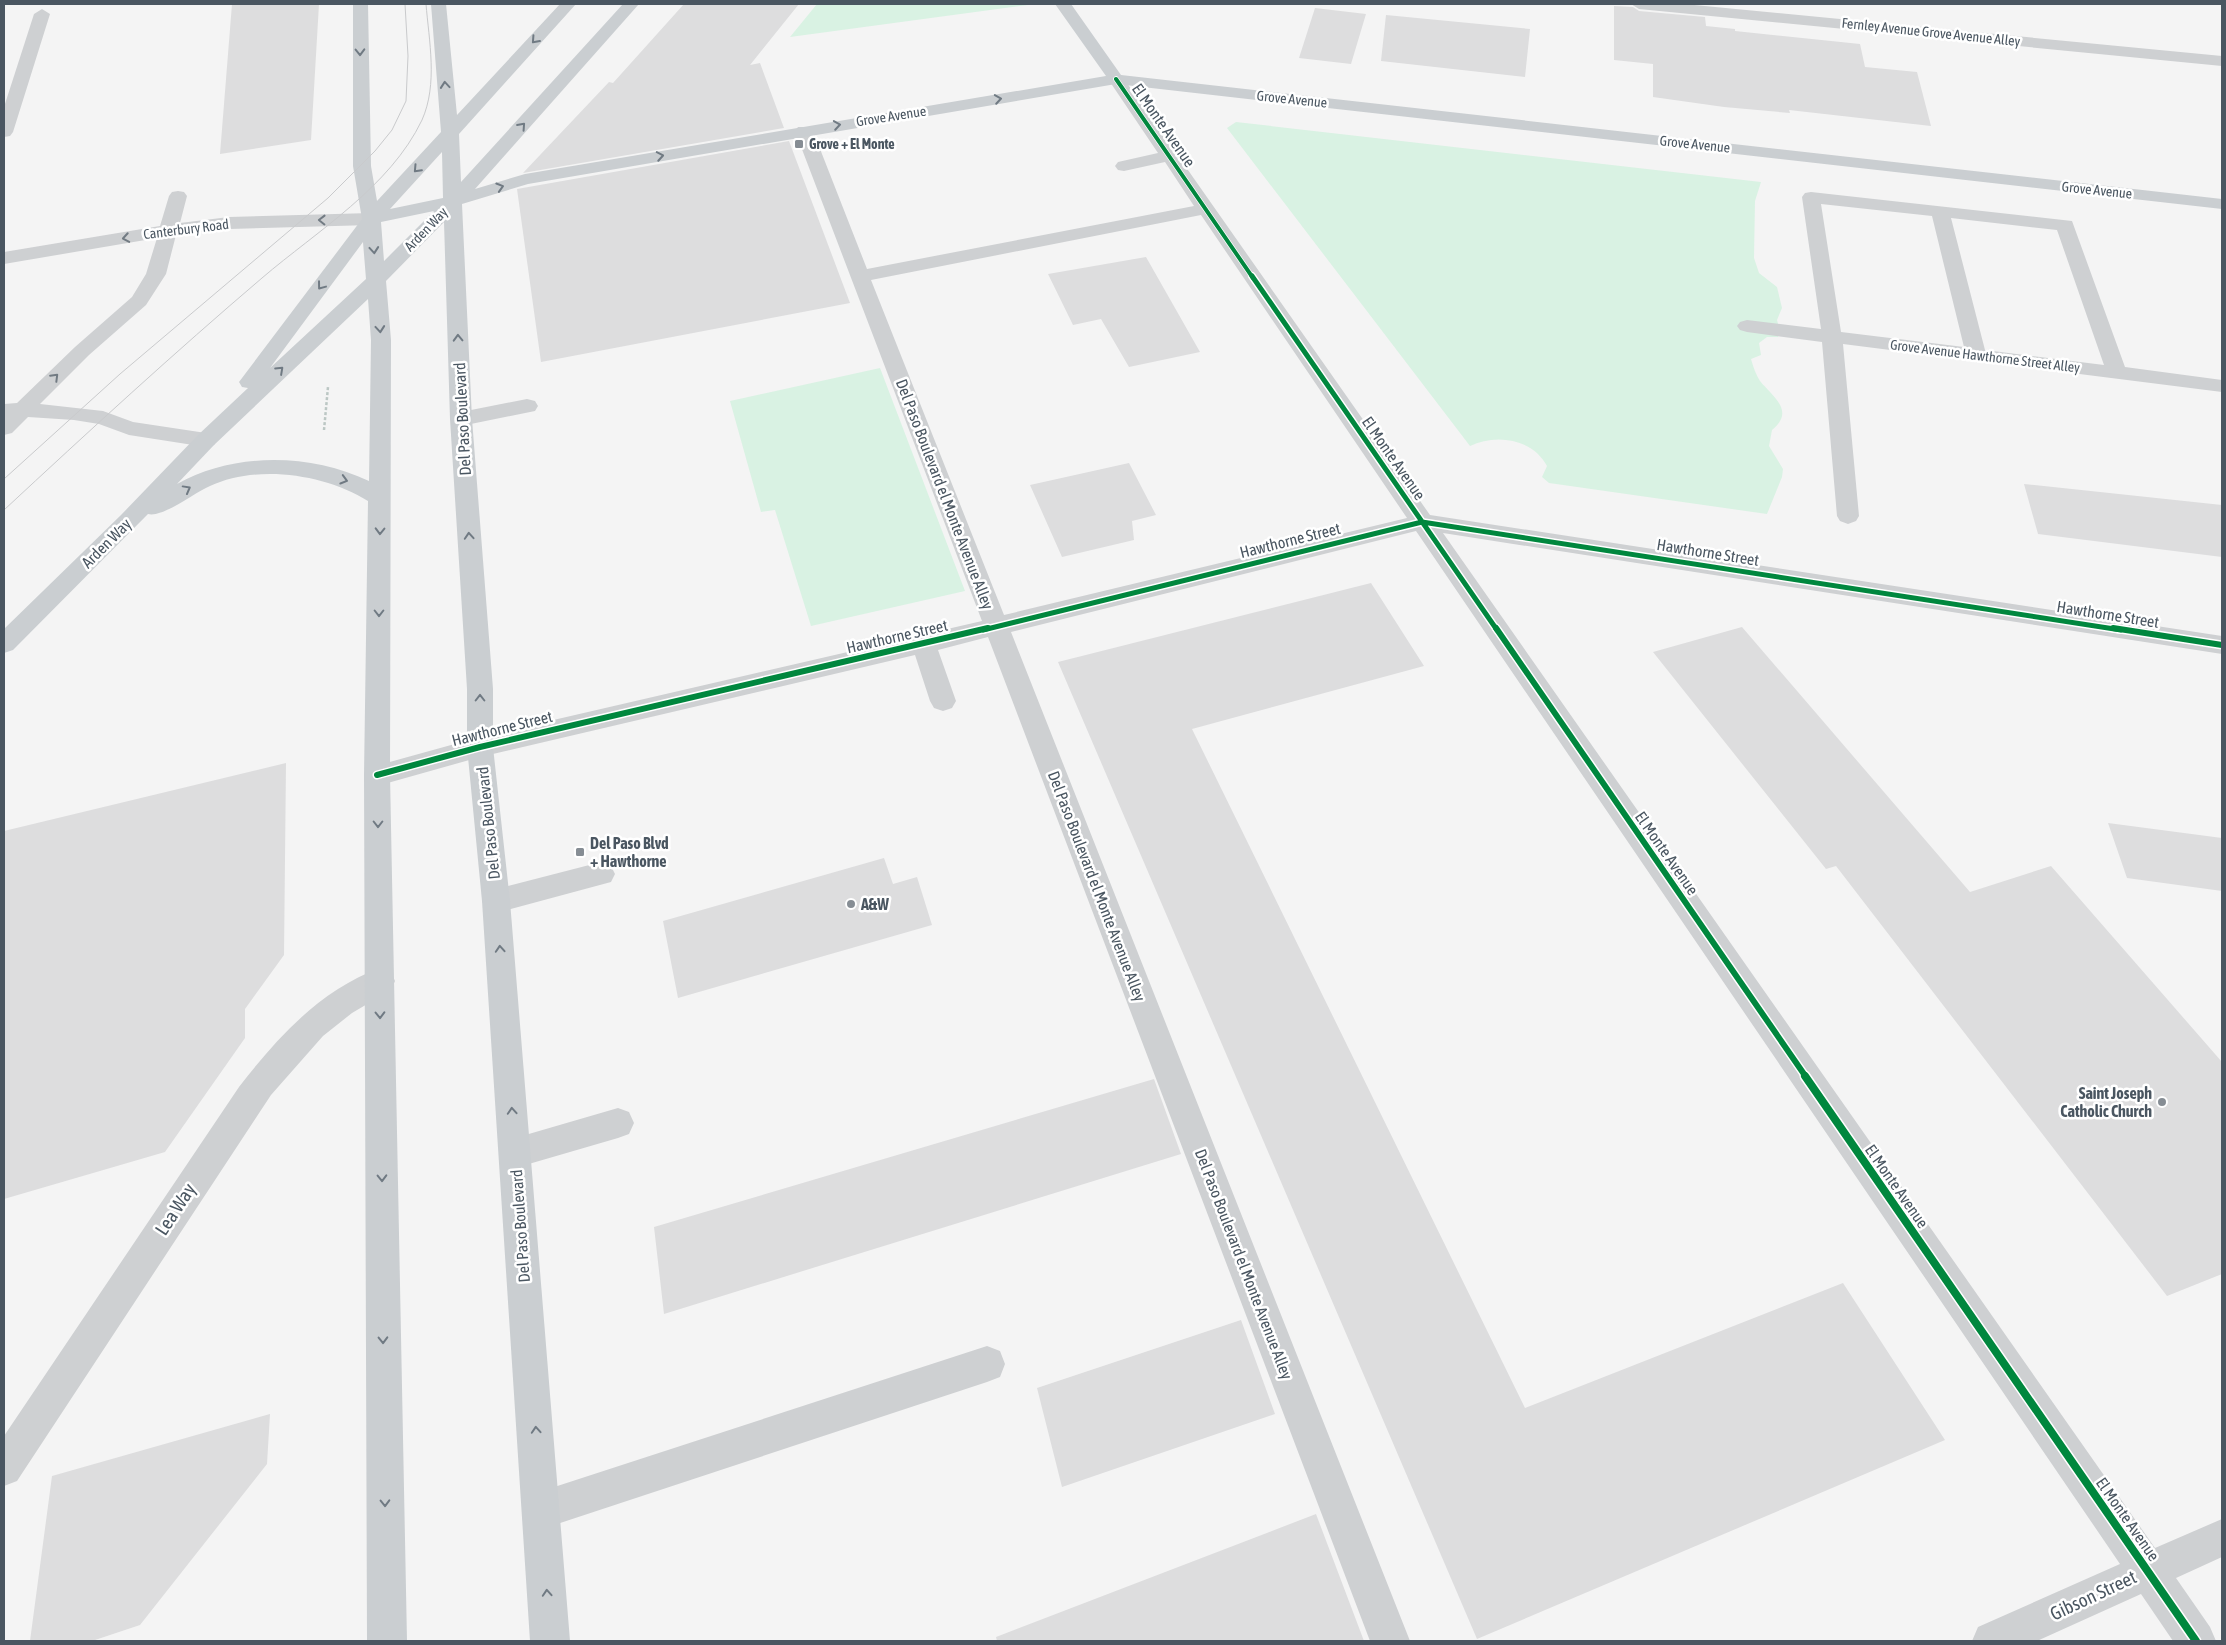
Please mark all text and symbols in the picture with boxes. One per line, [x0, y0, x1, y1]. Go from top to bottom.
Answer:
street label: Fernley Avenue Grove Avenue Alley [1841, 15, 2021, 49]
one-way arrow [532, 34, 541, 43]
one-way arrow [355, 49, 366, 57]
street label: El Monte Avenue [1129, 80, 1199, 170]
one-way arrow [440, 81, 451, 89]
street label: Grove Avenue [1256, 87, 1328, 111]
one-way arrow [993, 94, 1002, 104]
street label: Grove Avenue [855, 103, 927, 129]
one-way arrow [833, 121, 842, 131]
one-way arrow [516, 122, 525, 131]
street label: Grove Avenue [1659, 132, 1731, 156]
place label: Grove + El Monte [809, 136, 895, 152]
marker: Grove + El Monte [793, 138, 805, 150]
one-way arrow [655, 151, 664, 161]
one-way arrow [414, 164, 423, 173]
street label: Grove Avenue [2061, 178, 2133, 202]
one-way arrow [496, 182, 504, 192]
street label: Arden Way [401, 204, 451, 254]
one-way arrow [318, 215, 326, 226]
street label: Canterbury Road [142, 216, 230, 242]
one-way arrow [121, 232, 130, 242]
one-way arrow [368, 246, 379, 254]
one-way arrow [318, 280, 326, 289]
one-way arrow [375, 325, 386, 333]
one-way arrow [453, 333, 463, 341]
street label: Grove Avenue Hawthorne Street Alley [1889, 336, 2081, 376]
street label: Del Paso Boulevard [450, 362, 474, 476]
one-way arrow [274, 367, 283, 376]
one-way arrow [49, 374, 58, 383]
street label: Del Paso Boulevard el Monte Avenue Alley [892, 376, 998, 612]
street label: El Monte Avenue [1359, 413, 1429, 503]
one-way arrow [340, 474, 348, 484]
one-way arrow [182, 485, 191, 495]
street label: Arden Way [78, 514, 135, 572]
street label: Hawthorne Street [1238, 519, 1343, 561]
one-way arrow [375, 527, 386, 535]
one-way arrow [464, 531, 475, 539]
street label: Hawthorne Street [1656, 535, 1761, 569]
street label: Hawthorne Street [2056, 597, 2161, 631]
one-way arrow [374, 610, 384, 617]
street label: Hawthorne Street [845, 616, 950, 656]
one-way arrow [475, 694, 485, 702]
street label: Hawthorne Street [450, 707, 555, 749]
street label: Del Paso Boulevard [473, 766, 503, 880]
street label: Del Paso Boulevard el Monte Avenue Alley [1044, 768, 1150, 1004]
street label: El Monte Avenue [1632, 808, 1702, 898]
one-way arrow [373, 820, 383, 828]
place label: Del Paso Blvd + Hawthorne [590, 834, 669, 870]
marker: Del Paso Blvd + Hawthorne [574, 846, 586, 858]
place label: A&W [860, 895, 889, 913]
marker: A&W [845, 898, 857, 910]
one-way arrow [495, 945, 506, 953]
one-way arrow [375, 1012, 385, 1019]
place label: Saint Joseph Catholic Church [2060, 1084, 2152, 1120]
marker: Saint Joseph Catholic Church [2156, 1096, 2168, 1108]
one-way arrow [506, 1107, 517, 1115]
street label: El Monte Avenue [1862, 1141, 1932, 1231]
street label: Del Paso Boulevard el Monte Avenue Alley [1191, 1146, 1297, 1382]
street label: Del Paso Boulevard [507, 1169, 533, 1283]
one-way arrow [377, 1174, 387, 1182]
street label: Lea Way [150, 1179, 200, 1239]
one-way arrow [378, 1336, 389, 1344]
one-way arrow [531, 1426, 542, 1434]
street label: El Monte Avenue [2093, 1474, 2163, 1564]
one-way arrow [380, 1499, 390, 1507]
street label: Gibson Street [2046, 1565, 2140, 1625]
one-way arrow [542, 1588, 553, 1596]

